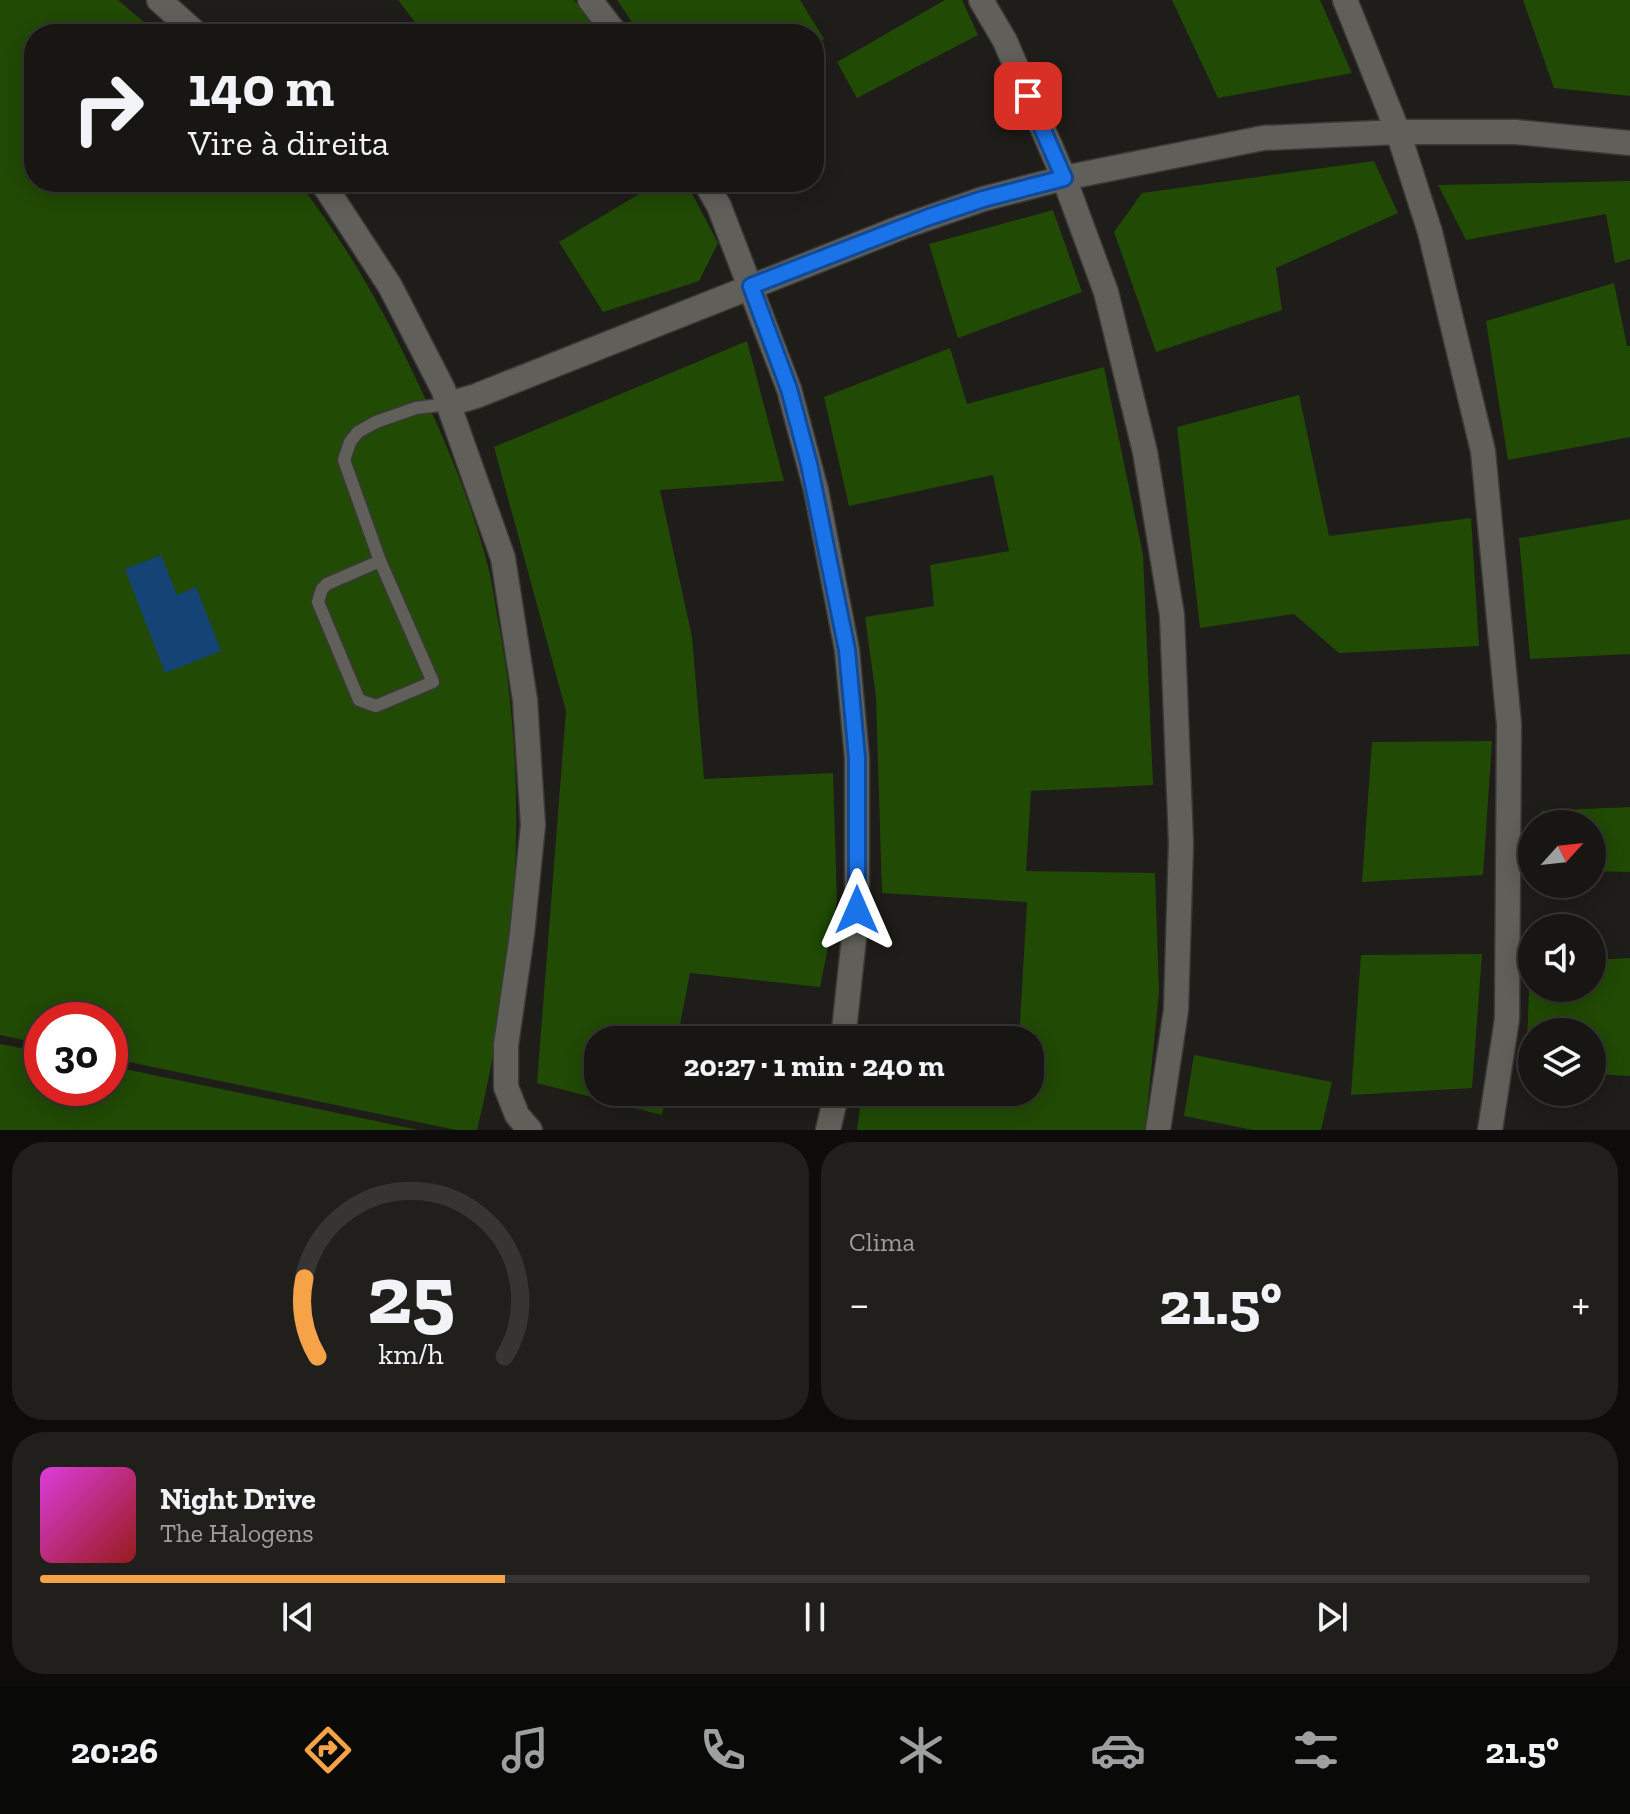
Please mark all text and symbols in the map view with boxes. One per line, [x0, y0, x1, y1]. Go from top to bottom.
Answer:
text: 140 m [188, 53, 334, 120]
icon: right [56, 56, 160, 160]
pin [994, 62, 1062, 130]
icon: arrive [1006, 74, 1050, 118]
text: Vire à direita [188, 121, 389, 164]
north arrow [1518, 810, 1606, 898]
map controls [1518, 810, 1606, 1106]
position arrow [815, 868, 899, 952]
button: sound [1518, 914, 1606, 1002]
speed limit sign: 30 [24, 1002, 128, 1106]
button: layers [1518, 1018, 1606, 1106]
text: 20:27 · 1 min · 240 m [683, 1048, 945, 1084]
text: Clima [849, 1226, 915, 1258]
text: 25 [366, 1244, 455, 1344]
text: 21.5° [1159, 1267, 1282, 1339]
text: − [849, 1277, 870, 1330]
text: + [1571, 1277, 1590, 1330]
text: km/h [378, 1337, 443, 1371]
text: Night Drive [160, 1481, 316, 1517]
text: The Halogens [160, 1517, 314, 1549]
icon: previous [276, 1595, 320, 1639]
icon: pause [793, 1595, 837, 1639]
icon: next [1310, 1595, 1354, 1639]
icon: directions [300, 1722, 356, 1778]
icon: music [497, 1722, 553, 1778]
icon: phone [695, 1722, 751, 1778]
icon: climate [893, 1722, 949, 1778]
icon: car [1090, 1722, 1146, 1778]
icon: filters [1288, 1722, 1344, 1778]
text: 20:26 [71, 1729, 158, 1772]
text: 21.5° [1485, 1729, 1559, 1772]

